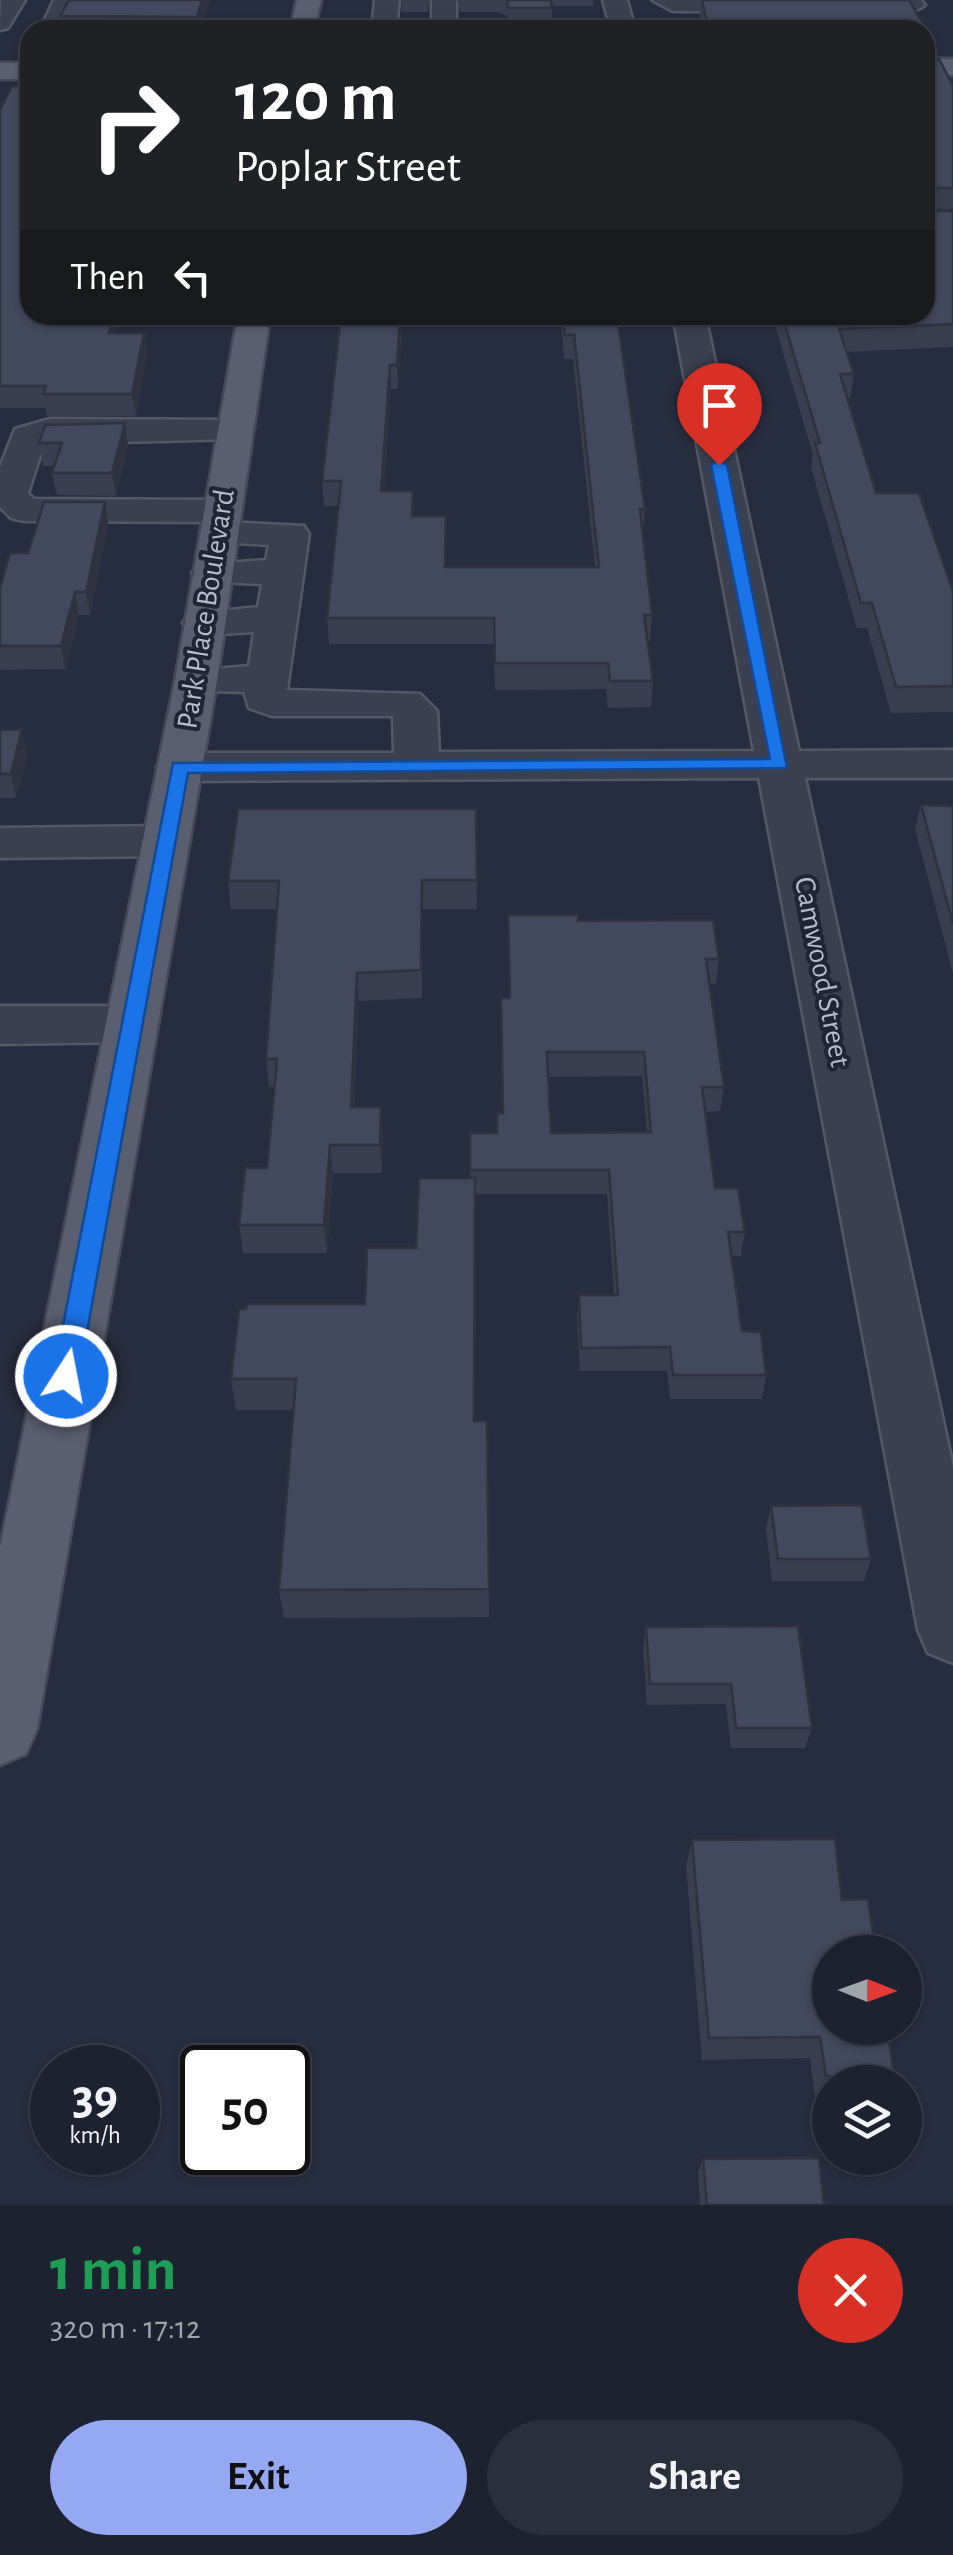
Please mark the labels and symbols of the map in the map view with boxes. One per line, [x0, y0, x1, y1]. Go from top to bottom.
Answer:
pin [677, 363, 762, 466]
street label: Park Place Boulevard [172, 487, 240, 731]
street label: Camwood Street [789, 874, 855, 1070]
position arrow [14, 1324, 118, 1428]
north arrow [812, 1935, 922, 2045]
speed limit sign: 50 [180, 2045, 310, 2175]

